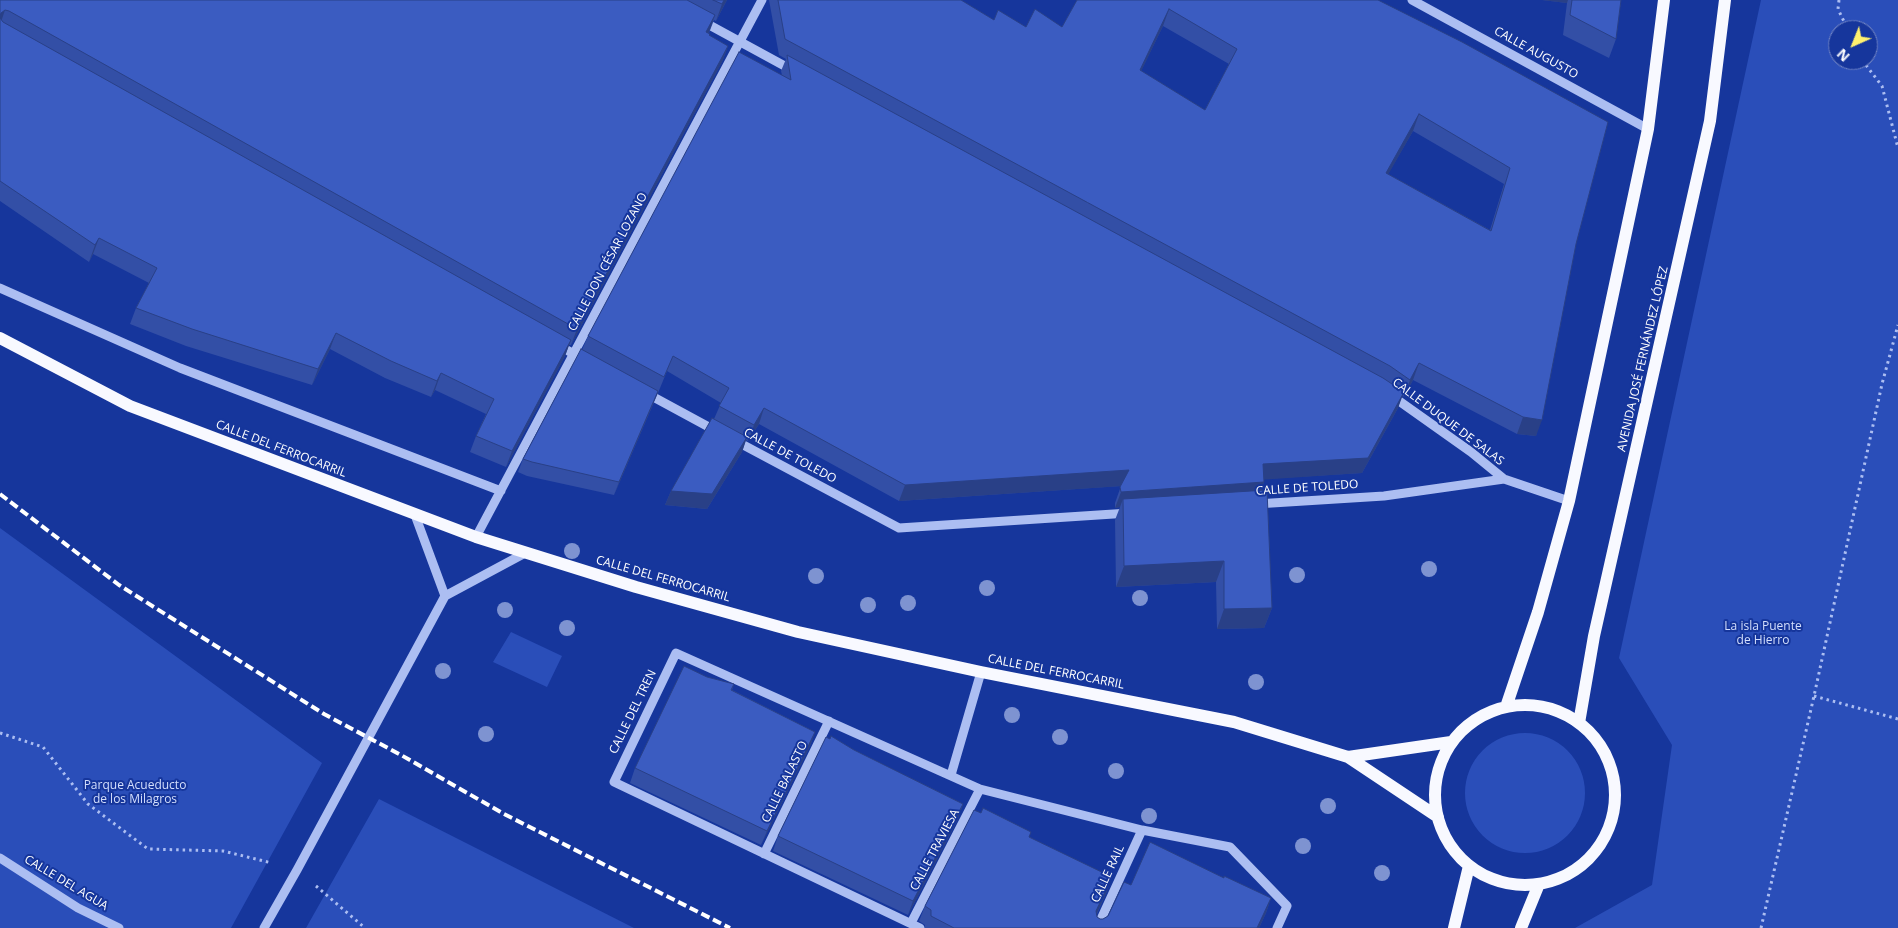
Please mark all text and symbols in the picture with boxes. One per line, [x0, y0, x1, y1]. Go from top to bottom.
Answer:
north arrow [1828, 20, 1878, 70]
street label: CALLE AUGUSTO [1491, 24, 1581, 82]
text: N [1832, 45, 1854, 66]
street label: CALLE DON CÉSAR LOZANO [565, 190, 651, 334]
street label: AVENIDA JOSÉ FERNÁNDEZ LÓPEZ [1615, 265, 1671, 453]
street label: CALLE DUQUE DE SALAS [1389, 375, 1507, 469]
street label: CALLE DEL FERROCARRIL [214, 417, 348, 481]
street label: CALLE DE TOLEDO [741, 425, 839, 487]
street label: CALLE DE TOLEDO [1255, 477, 1359, 499]
street label: CALLE DEL FERROCARRIL [594, 553, 732, 605]
park label: La isla Puente de Hierro [1724, 620, 1802, 648]
street label: CALLE DEL FERROCARRIL [987, 652, 1125, 692]
street label: CALLE DEL TREN [606, 668, 660, 756]
street label: CALLE BALASTO [759, 739, 811, 825]
park label: Parque Acueducto de los Milagros [84, 779, 186, 807]
street label: CALLE TRAVIESA [907, 807, 963, 893]
street label: CALLE RAIL [1088, 843, 1128, 905]
street label: CALLE DEL AGUA [22, 852, 110, 914]

